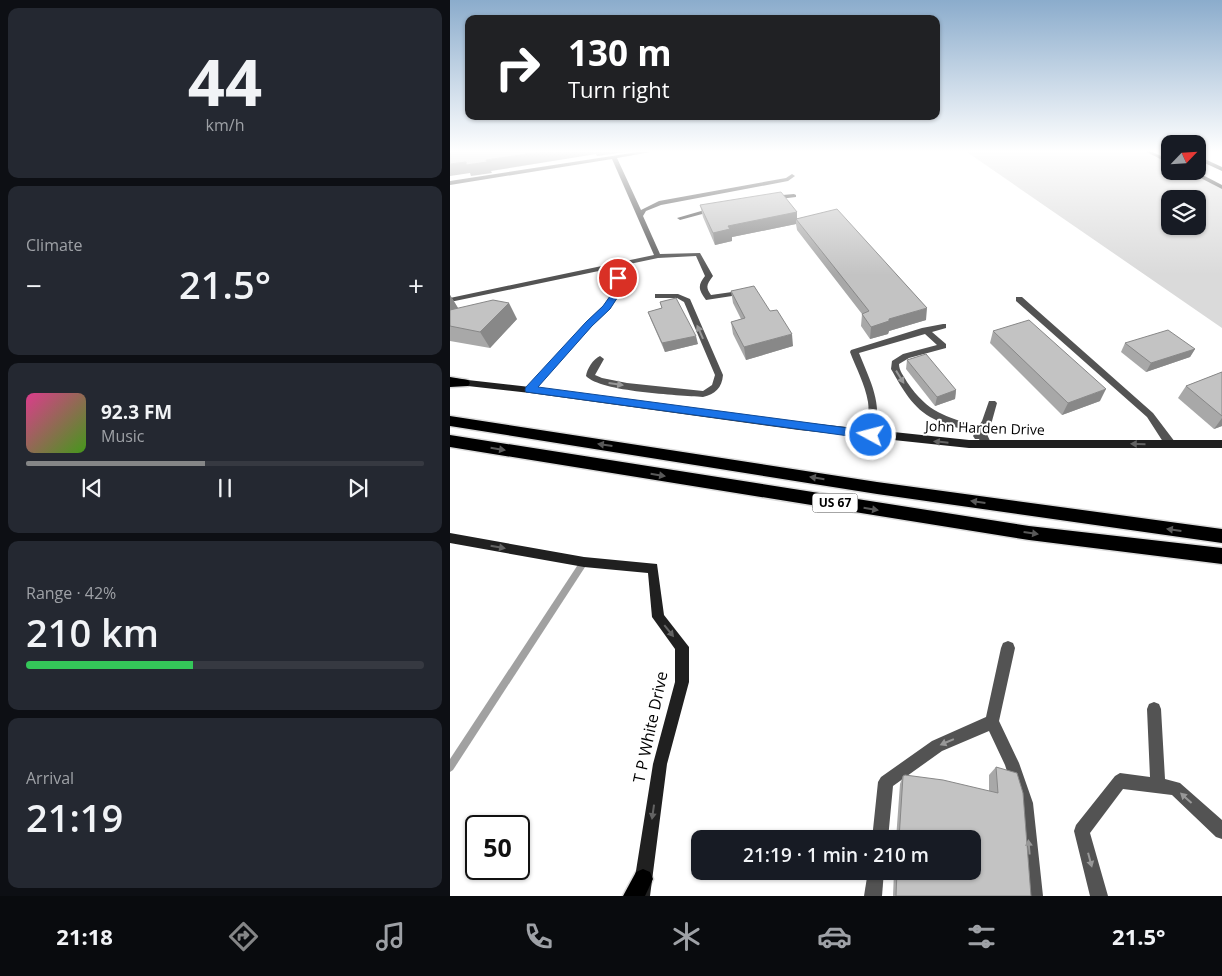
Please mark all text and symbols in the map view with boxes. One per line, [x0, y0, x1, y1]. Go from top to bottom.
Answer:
text: 130 m [568, 29, 672, 76]
icon: right [485, 35, 550, 100]
text: 44 [188, 37, 262, 125]
text: Turn right [568, 74, 670, 104]
text: km/h [206, 114, 244, 136]
north arrow [1161, 135, 1206, 180]
map controls [1161, 135, 1206, 235]
button: layers [1161, 190, 1206, 235]
text: Climate [26, 234, 83, 256]
pin [597, 257, 639, 299]
text: 21.5° [179, 258, 271, 310]
icon: arrive [604, 264, 632, 292]
text: − [26, 266, 42, 304]
text: + [408, 266, 424, 304]
one-way arrow [696, 325, 704, 339]
one-way arrow [895, 370, 905, 384]
one-way arrow [609, 380, 625, 388]
text: 92.3 FM [101, 399, 172, 425]
position arrow [844, 408, 896, 460]
street label: John Harden Drive [923, 416, 1045, 439]
text: Music [101, 425, 145, 447]
one-way arrow [933, 437, 949, 445]
one-way arrow [1130, 440, 1146, 448]
one-way arrow [597, 441, 613, 449]
one-way arrow [490, 445, 506, 453]
one-way arrow [651, 472, 667, 480]
icon: previous [78, 474, 106, 502]
icon: pause [211, 474, 239, 502]
icon: next [344, 474, 372, 502]
one-way arrow [809, 474, 825, 482]
road number: US 67 [812, 493, 858, 512]
one-way arrow [970, 498, 986, 506]
one-way arrow [863, 505, 879, 513]
one-way arrow [1165, 525, 1181, 533]
one-way arrow [1024, 529, 1040, 537]
one-way arrow [490, 543, 506, 551]
text: Range · 42% [26, 582, 116, 604]
text: 210 km [26, 606, 159, 658]
one-way arrow [664, 624, 674, 637]
street label: T P White Drive [627, 669, 673, 785]
one-way arrow [940, 738, 954, 746]
text: Arrival [26, 767, 74, 789]
text: 21:19 [26, 791, 123, 843]
one-way arrow [1180, 792, 1192, 804]
one-way arrow [649, 804, 657, 820]
speed limit sign: 50 [465, 815, 530, 880]
one-way arrow [1025, 839, 1033, 855]
text: 21:19 · 1 min · 210 m [743, 842, 929, 868]
one-way arrow [1086, 853, 1094, 868]
icon: directions [226, 919, 261, 954]
icon: music [373, 919, 408, 954]
icon: phone [521, 919, 556, 954]
icon: climate [669, 919, 704, 954]
icon: car [817, 919, 852, 954]
icon: filters [964, 919, 999, 954]
text: 21:18 [56, 921, 113, 951]
text: 21.5° [1112, 921, 1166, 951]

